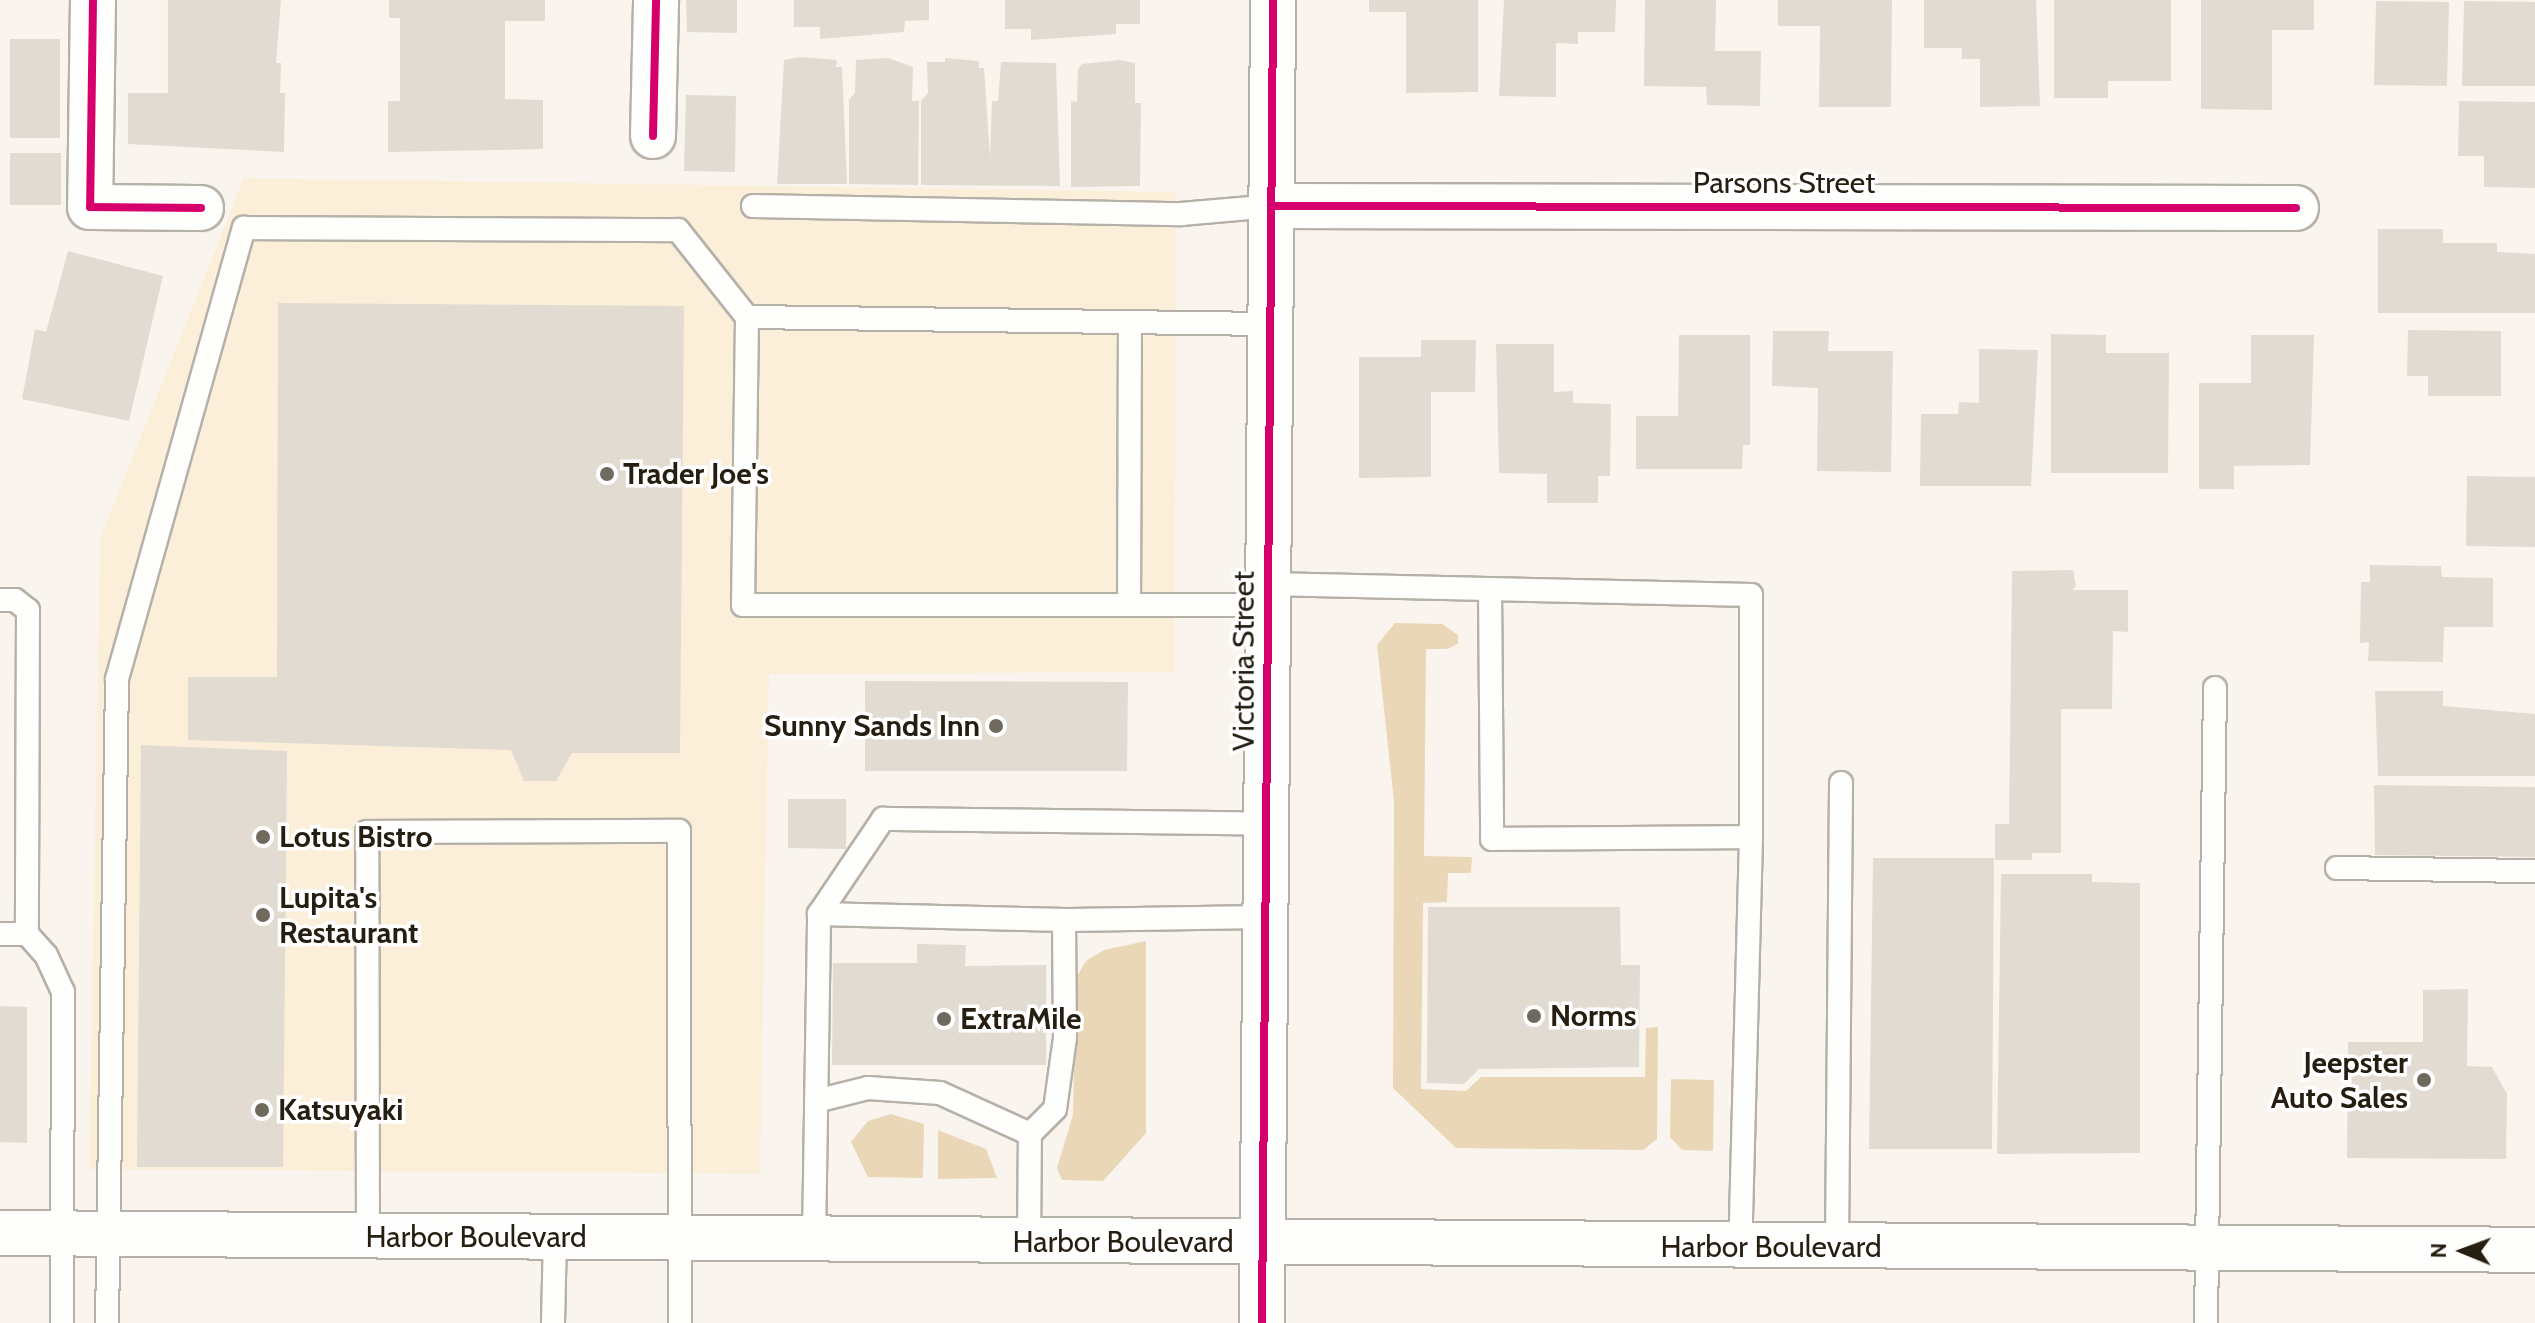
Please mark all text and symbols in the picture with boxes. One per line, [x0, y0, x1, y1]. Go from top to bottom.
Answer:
street label: Parsons Street [1693, 165, 1875, 201]
place label: Trader Joe's [623, 456, 769, 492]
marker: Trader Joe's [598, 465, 616, 483]
street label: Victoria Street [1226, 571, 1262, 751]
place label: Sunny Sands Inn [764, 708, 980, 744]
marker: Sunny Sands Inn [987, 717, 1005, 735]
place label: Lotus Bistro [279, 819, 433, 855]
marker: Lotus Bistro [254, 828, 272, 846]
place label: Lupita's Restaurant [279, 880, 418, 950]
marker: Lupita's Restaurant [254, 906, 272, 924]
place label: Norms [1550, 998, 1637, 1034]
place label: ExtraMile [960, 1001, 1082, 1037]
marker: Norms [1525, 1007, 1543, 1025]
marker: ExtraMile [935, 1010, 953, 1028]
place label: Jeepster Auto Sales [2271, 1045, 2408, 1116]
marker: Jeepster Auto Sales [2415, 1071, 2433, 1089]
place label: Katsuyaki [278, 1092, 404, 1128]
marker: Katsuyaki [253, 1101, 271, 1119]
north arrow [2423, 1211, 2503, 1291]
street label: Harbor Boulevard [365, 1219, 587, 1255]
street label: Harbor Boulevard [1012, 1224, 1234, 1260]
street label: Harbor Boulevard [1660, 1229, 1882, 1265]
text: N [2425, 1243, 2452, 1259]

